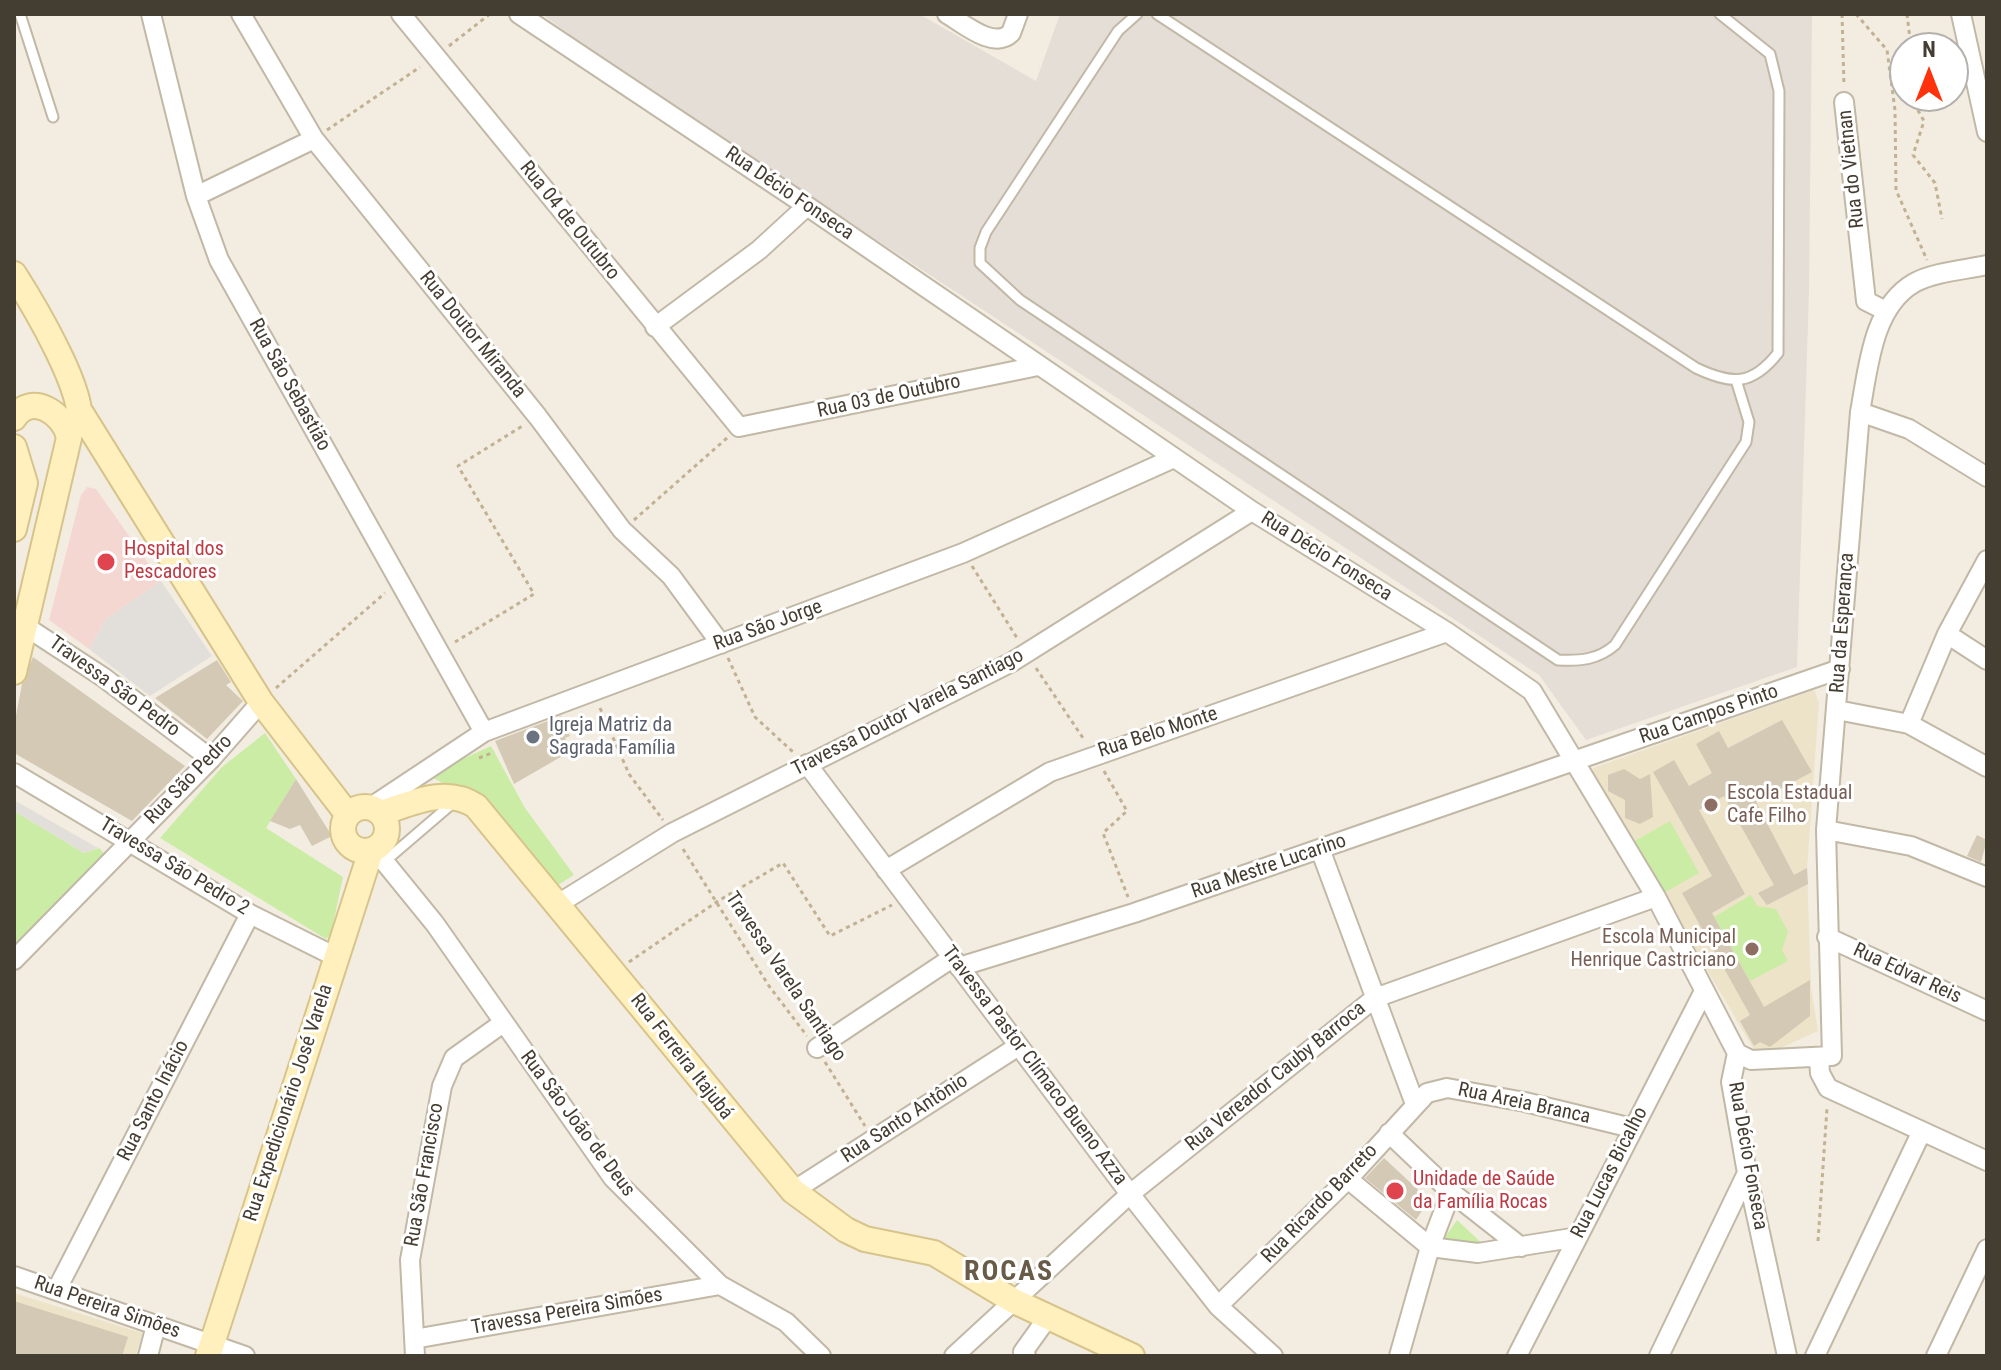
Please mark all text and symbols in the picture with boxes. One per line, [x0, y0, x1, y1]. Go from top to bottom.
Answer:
north arrow [1889, 32, 1969, 112]
text: N [1922, 37, 1936, 62]
street label: Rua do Vietnan [1834, 109, 1870, 229]
street label: Rua Décio Fonseca [720, 142, 858, 246]
street label: Rua 04 de Outubro [514, 157, 624, 285]
street label: Rua Doutor Miranda [414, 267, 530, 403]
street label: Rua São Sebastião [243, 315, 335, 455]
street label: Rua 03 de Outubro [815, 370, 963, 424]
street label: Rua Décio Fonseca [1256, 507, 1396, 607]
place label: Hospital dos Pescadores [124, 538, 224, 585]
marker: Hospital dos Pescadores [95, 551, 117, 573]
street label: Rua da Esperança [1826, 552, 1860, 694]
street label: Rua São Jorge [710, 595, 826, 657]
street label: Travessa São Pedro [44, 632, 184, 742]
street label: Travessa Doutor Varela Santiago [788, 644, 1028, 782]
street label: Rua Campos Pinto [1636, 680, 1782, 750]
street label: Rua Belo Monte [1095, 702, 1221, 764]
place label: Igreja Matriz da Sagrada Família [549, 714, 676, 761]
marker: Igreja Matriz da Sagrada Família [524, 728, 542, 746]
street label: Rua São Pedro [140, 730, 238, 830]
place label: Escola Estadual Cafe Filho [1727, 782, 1852, 829]
marker: Escola Estadual Cafe Filho [1702, 796, 1720, 814]
street label: Travessa São Pedro 2 [95, 813, 253, 921]
street label: Rua Mestre Lucarino [1189, 829, 1349, 905]
street label: Travessa Varela Santiago [719, 888, 851, 1066]
place label: Escola Municipal Henrique Castriciano [1570, 926, 1736, 973]
street label: Rua Edvar Reis [1849, 939, 1965, 1009]
marker: Escola Municipal Henrique Castriciano [1743, 940, 1761, 958]
street label: Travessa Pastor Clímaco Bueno Azza [936, 942, 1132, 1190]
street label: Rua Expedicionário José Varela [239, 981, 339, 1225]
street label: Rua Ferreira Itajubá [624, 989, 738, 1125]
street label: Rua Vereador Cauby Barroca [1181, 997, 1371, 1157]
street label: Rua Santo Inácio [113, 1036, 195, 1166]
street label: Rua São João de Deus [514, 1046, 640, 1202]
street label: Rua Santo Antônio [837, 1069, 973, 1169]
street label: Rua Areia Branca [1456, 1078, 1592, 1130]
street label: Rua Décio Fonseca [1722, 1080, 1772, 1232]
street label: Rua São Francisco [401, 1101, 449, 1249]
street label: Rua Lucas Bicalho [1567, 1103, 1653, 1243]
street label: Rua Ricardo Barreto [1257, 1139, 1383, 1269]
place label: Unidade de Saúde da Família Rocas [1413, 1168, 1555, 1215]
marker: Unidade de Saúde da Família Rocas [1384, 1180, 1406, 1202]
district label: ROCAS [964, 1256, 1054, 1290]
street label: Rua Pereira Simões [31, 1272, 183, 1344]
street label: Travessa Pereira Simões [470, 1283, 664, 1341]

